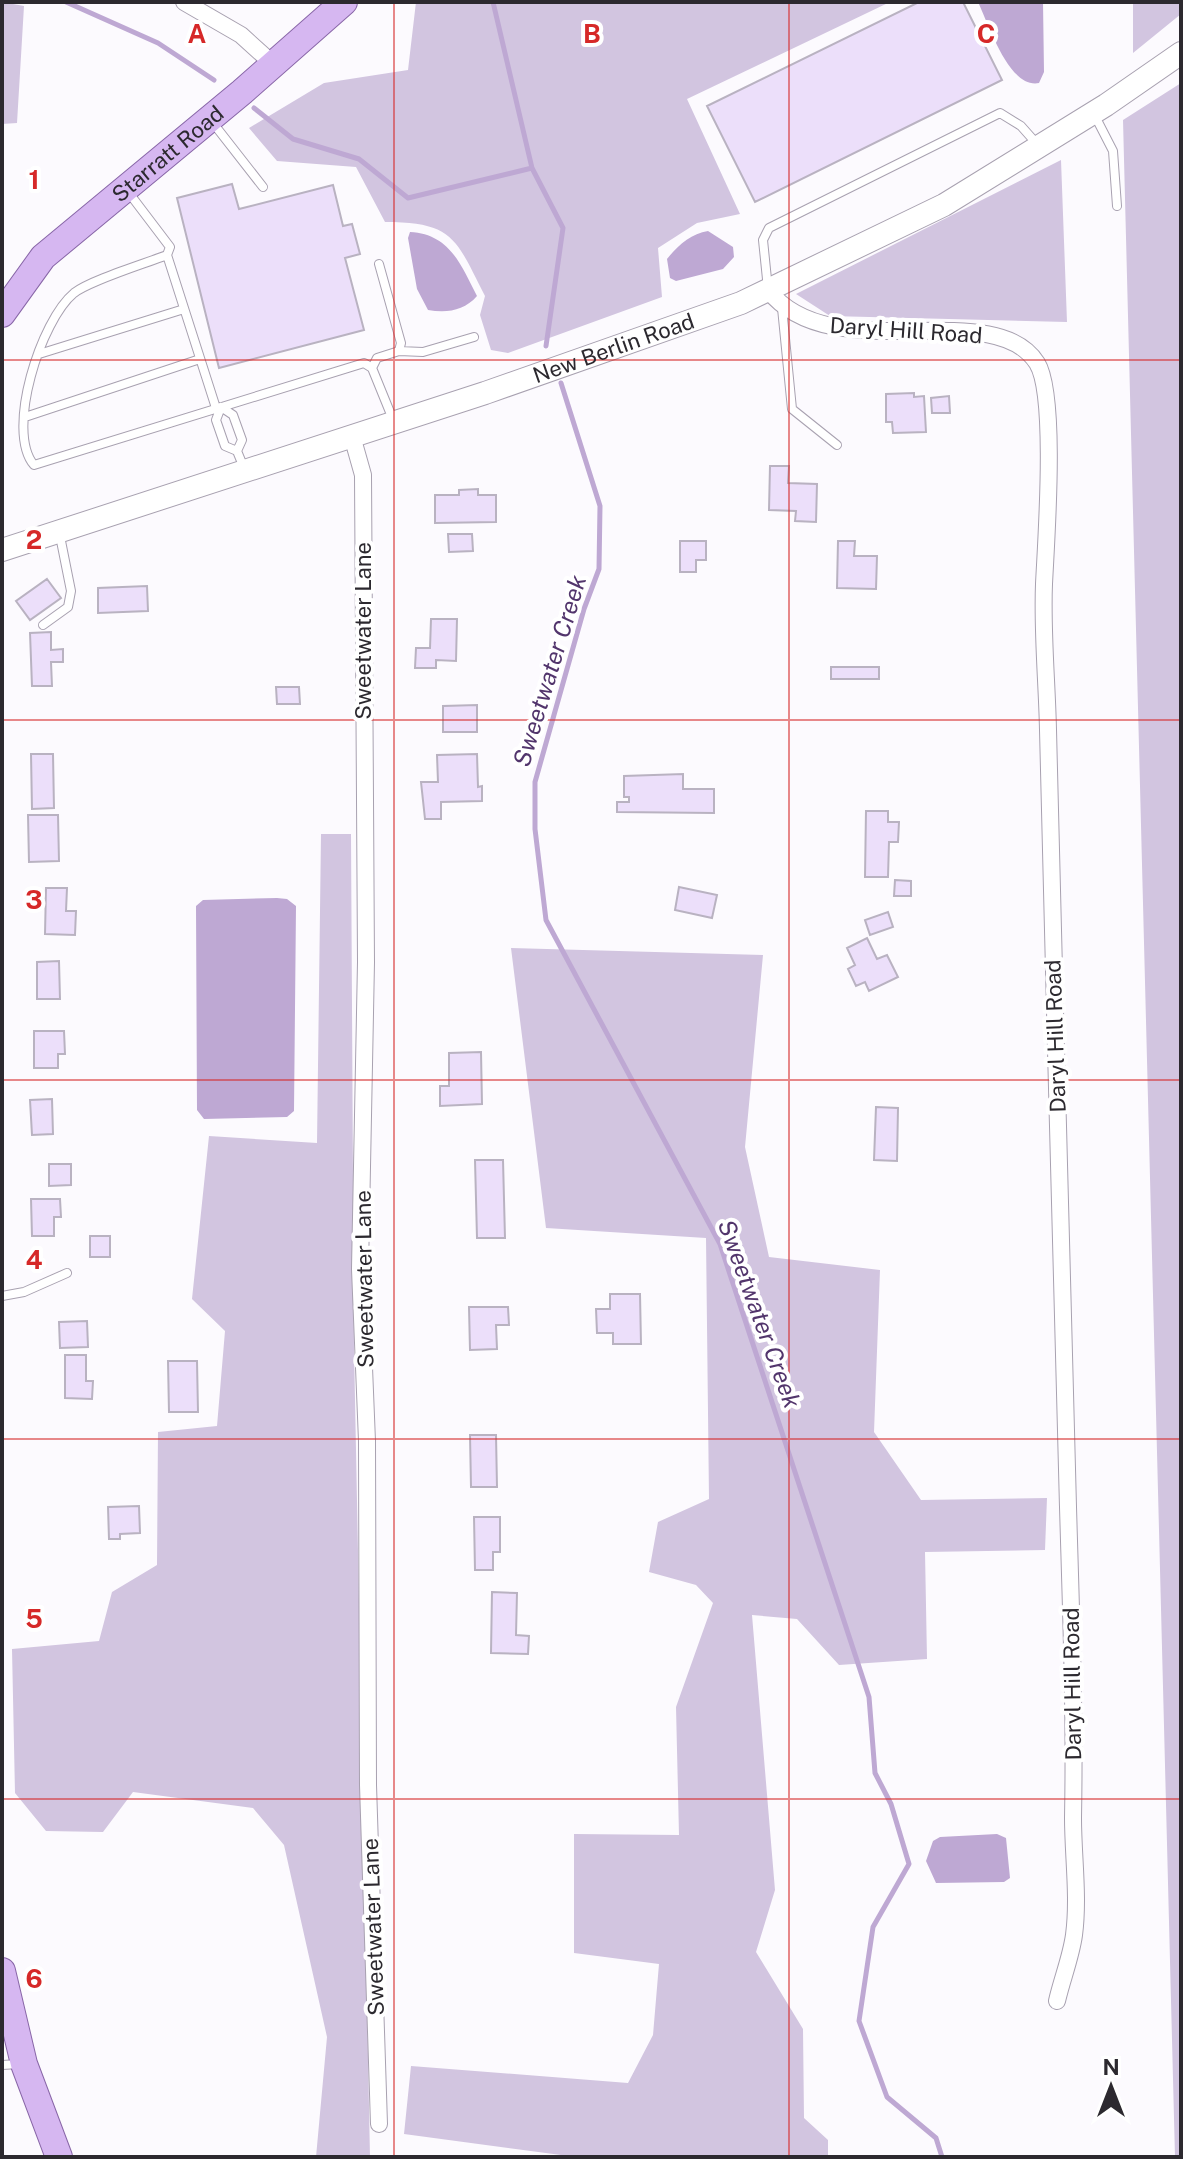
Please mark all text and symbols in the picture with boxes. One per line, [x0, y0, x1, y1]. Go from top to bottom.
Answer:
text: A [188, 18, 207, 49]
text: B [583, 18, 601, 49]
text: C [977, 18, 995, 49]
street label: Starratt Road [107, 100, 229, 207]
text: 1 [28, 164, 40, 195]
street label: New Berlin Road [529, 307, 698, 388]
street label: Daryl Hill Road [829, 312, 983, 348]
text: 2 [26, 524, 42, 555]
street label: Sweetwater Lane [350, 542, 376, 720]
water label: Sweetwater Creek [507, 572, 591, 770]
text: 3 [25, 884, 43, 915]
street label: Daryl Hill Road [1039, 959, 1071, 1113]
street label: Sweetwater Lane [349, 1190, 379, 1368]
water label: Sweetwater Creek [713, 1216, 807, 1412]
text: 4 [25, 1244, 43, 1275]
text: 5 [25, 1603, 43, 1634]
street label: Daryl Hill Road [1058, 1607, 1086, 1761]
street label: Sweetwater Lane [357, 1838, 389, 2016]
text: 6 [25, 1963, 43, 1994]
north arrow [1071, 2047, 1151, 2127]
text: N [1102, 2054, 1120, 2080]

